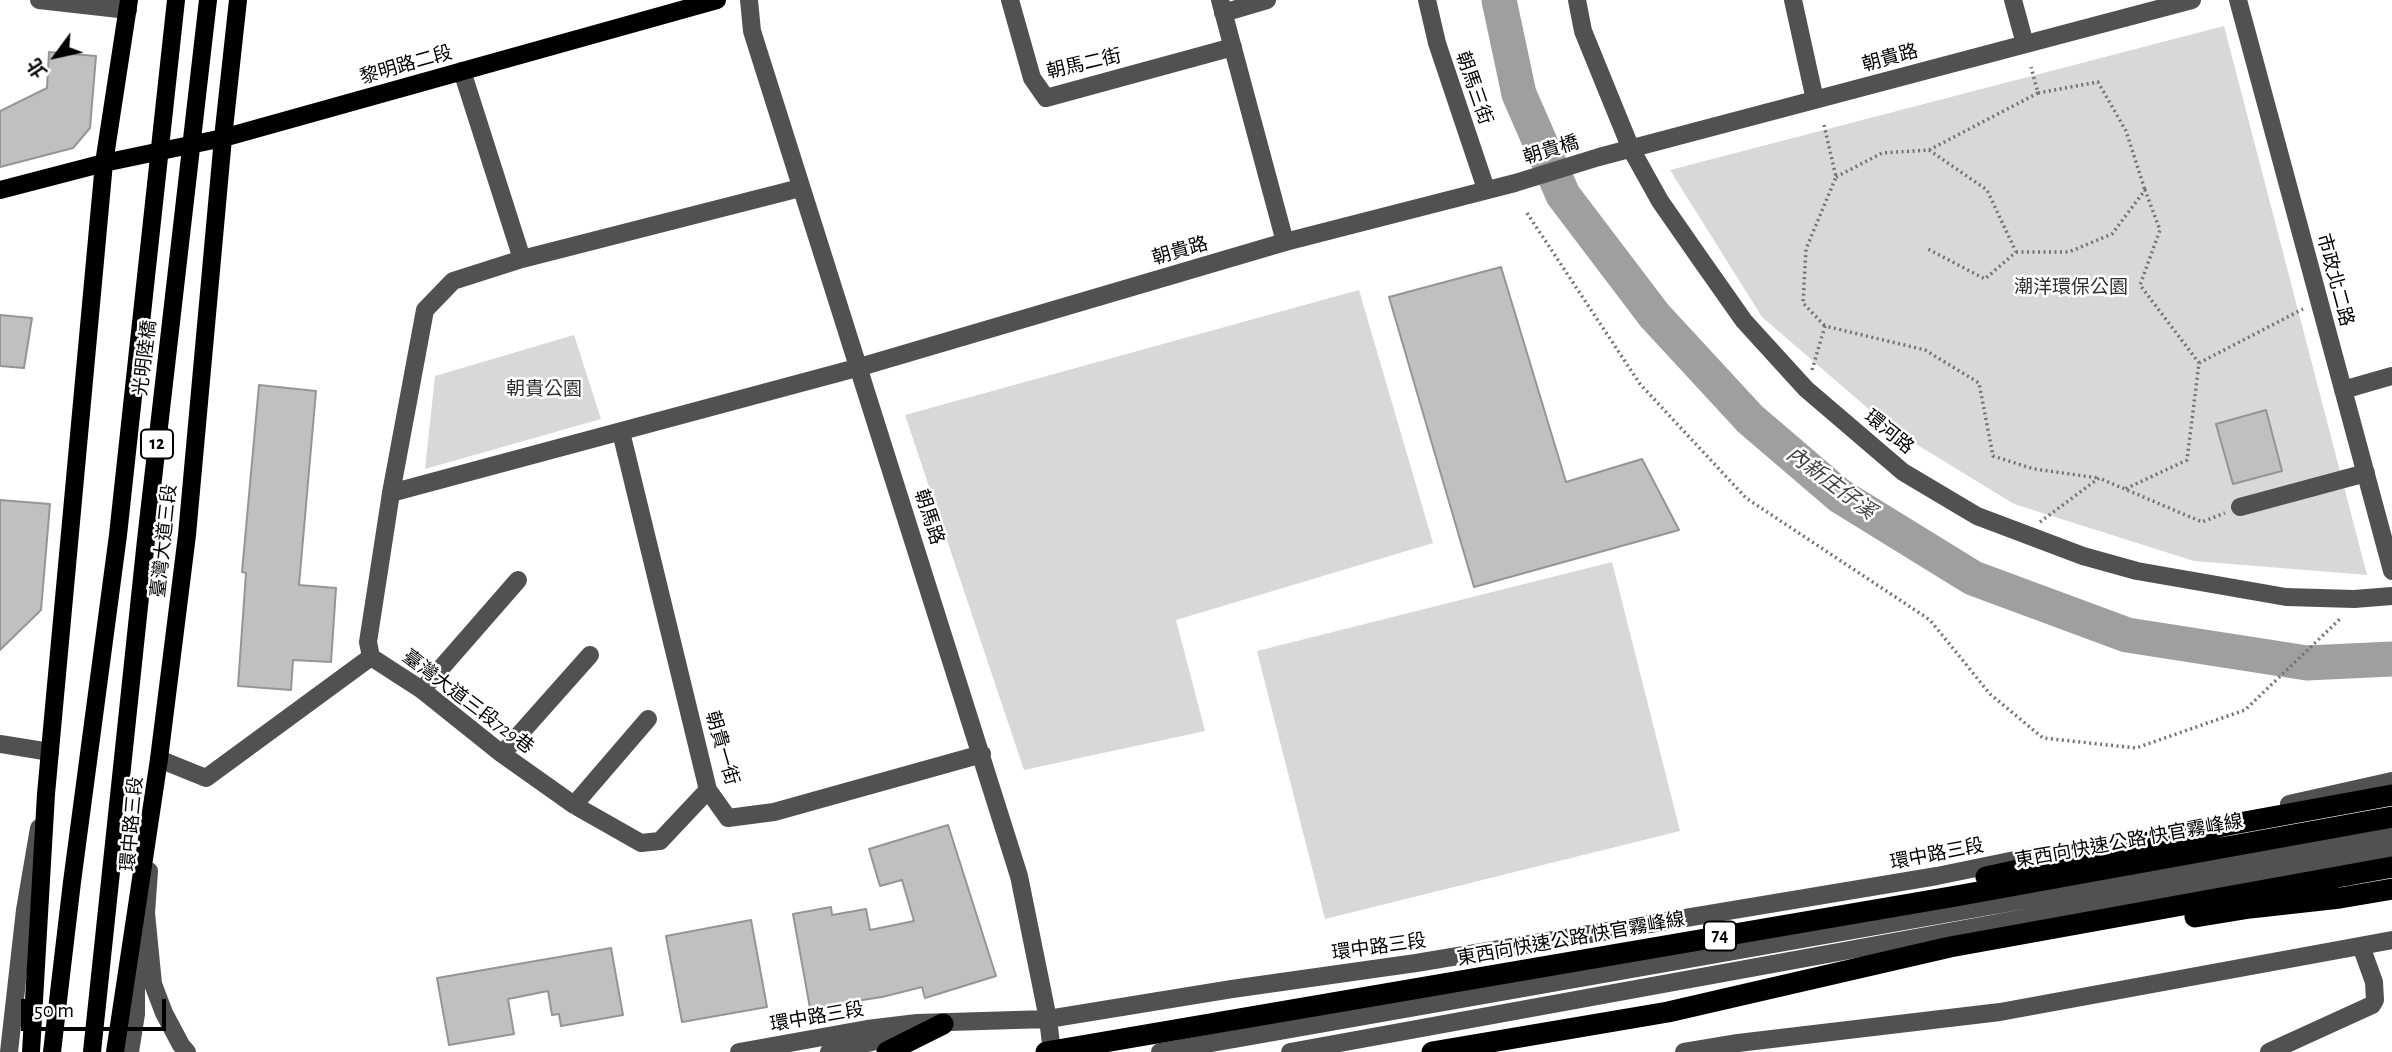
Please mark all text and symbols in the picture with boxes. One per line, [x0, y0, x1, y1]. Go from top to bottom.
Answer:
north arrow [21, 21, 91, 91]
street label: 朝貴路 [1860, 40, 1920, 76]
street label: 黎明路二段 [357, 41, 455, 89]
street label: 朝馬二街 [1044, 44, 1124, 84]
street label: 朝馬三街 [1451, 48, 1497, 128]
text: 北 [25, 55, 51, 81]
street label: 朝貴橋 [1520, 131, 1582, 169]
street label: 市政北二路 [2312, 231, 2358, 329]
street label: 朝貴路 [1149, 232, 1211, 270]
park label: 潮洋環保公園 [2014, 276, 2128, 298]
street label: 光明陸橋 [129, 319, 161, 397]
park label: 朝貴公園 [506, 378, 582, 400]
street label: 環河路 [1860, 405, 1918, 459]
road number: 12 [141, 430, 173, 458]
water label: 內新庄仔溪 [1781, 441, 1881, 525]
street label: 臺灣大道三段 [147, 483, 181, 599]
street label: 朝馬路 [909, 486, 949, 548]
street label: 臺灣大道三段729巷 [398, 645, 538, 759]
street label: 朝貴一街 [701, 708, 743, 788]
street label: 環中路三段 [117, 776, 147, 872]
street label: 東西向快速公路 快官霧峰線 [2013, 810, 2245, 872]
street label: 環中路三段 [1888, 834, 1986, 874]
street label: 東西向快速公路 快官霧峰線 [1455, 908, 1687, 970]
road number: 74 [1704, 922, 1736, 951]
street label: 環中路三段 [1330, 929, 1428, 965]
scale bar [24, 986, 170, 1030]
street label: 環中路三段 [768, 998, 866, 1036]
text: 50 m [34, 1000, 74, 1021]

